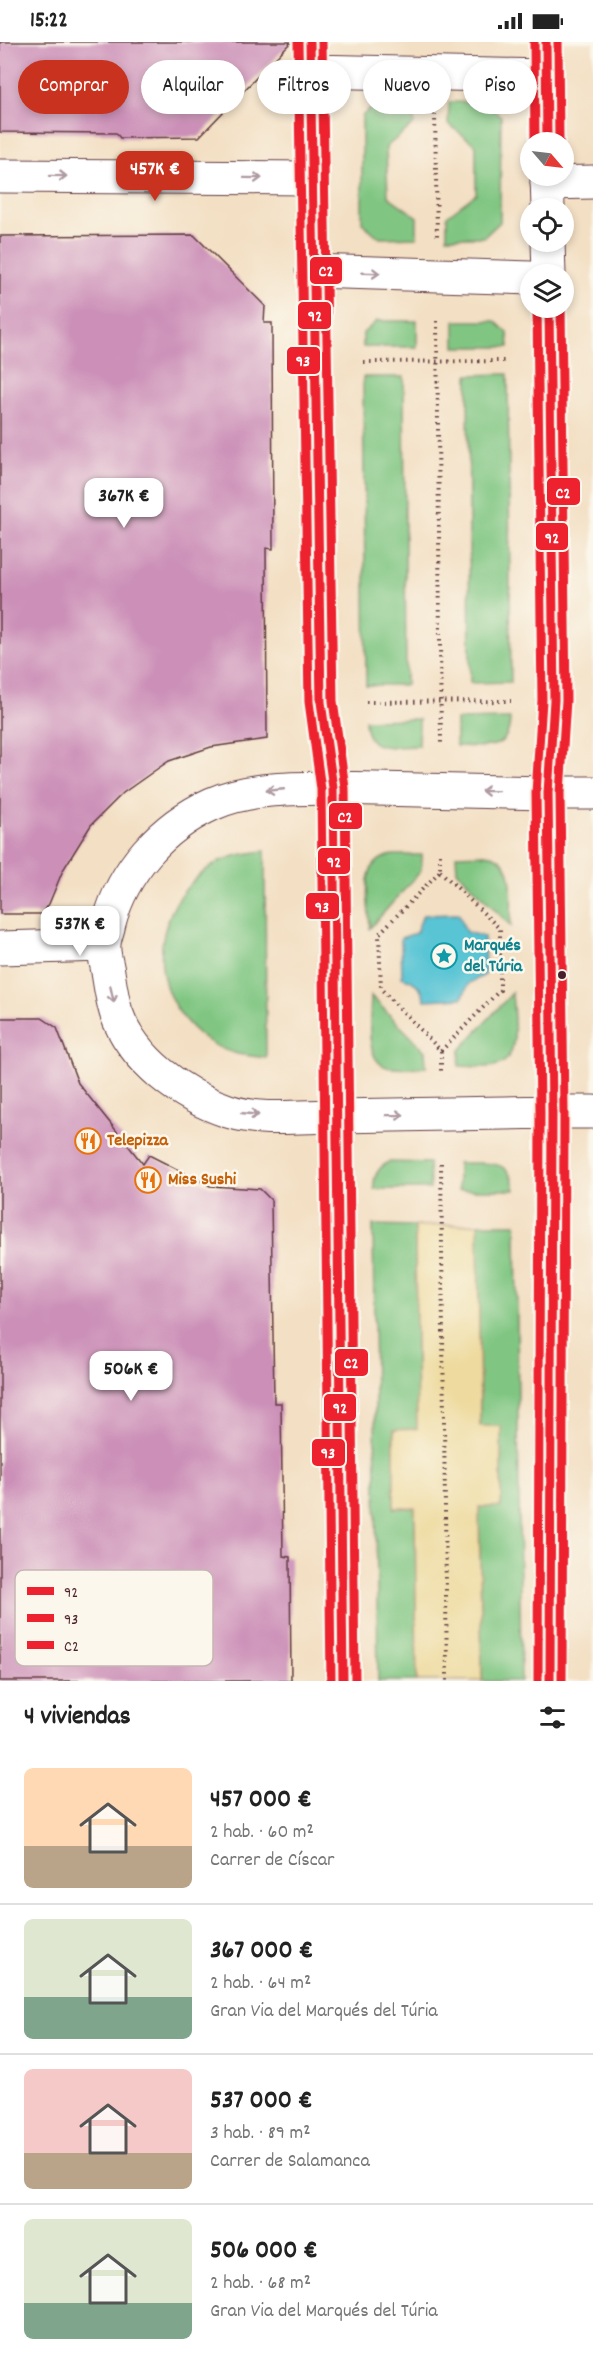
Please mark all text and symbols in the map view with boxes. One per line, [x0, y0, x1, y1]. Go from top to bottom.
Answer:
text: 15:22 [30, 6, 68, 37]
chip: Comprar [18, 60, 129, 114]
chip: Alquilar [141, 60, 245, 114]
chip: Filtros [257, 60, 351, 114]
chip: Nuevo [363, 60, 451, 114]
chip: Piso [463, 60, 537, 114]
north arrow [520, 132, 574, 186]
map controls [520, 132, 574, 318]
pin: 457K € [106, 151, 204, 202]
text: 457K € [130, 156, 180, 184]
one-way arrow [48, 170, 68, 182]
one-way arrow [243, 172, 263, 184]
button: locate [520, 198, 574, 252]
line badge: C2 [309, 256, 343, 285]
text: C2 [319, 261, 333, 284]
button: layers [520, 264, 574, 318]
one-way arrow [360, 267, 380, 279]
line badge: 92 [297, 301, 332, 330]
text: 92 [308, 306, 322, 329]
line badge: 93 [286, 346, 321, 375]
text: 93 [296, 351, 310, 374]
line badge: C2 [546, 477, 581, 506]
pin: 367K € [75, 478, 173, 529]
text: 367K € [98, 483, 150, 511]
text: C2 [556, 483, 570, 506]
line badge: 92 [535, 522, 569, 551]
text: 92 [545, 528, 559, 551]
one-way arrow [265, 785, 285, 796]
one-way arrow [480, 785, 500, 797]
line badge: C2 [328, 802, 363, 830]
text: C2 [338, 807, 352, 830]
line badge: 92 [317, 847, 351, 875]
text: 92 [327, 852, 341, 875]
line badge: 93 [305, 892, 340, 920]
text: 93 [315, 897, 329, 920]
pin: 537K € [31, 906, 129, 957]
text: 537K € [55, 911, 105, 939]
place label: Marqués del Túria [464, 934, 523, 980]
place icon: Marqués del Túria [429, 941, 459, 971]
unlabelled marker [556, 969, 568, 981]
one-way arrow [107, 984, 118, 1003]
one-way arrow [240, 1109, 259, 1120]
one-way arrow [385, 1109, 405, 1121]
restaurant icon: Telepizza [73, 1126, 103, 1156]
place label: Telepizza [107, 1129, 169, 1154]
restaurant icon: Miss Sushi [133, 1165, 163, 1195]
place label: Miss Sushi [168, 1168, 237, 1193]
line badge: C2 [334, 1348, 369, 1377]
pin: 506K € [82, 1351, 180, 1402]
text: C2 [344, 1353, 358, 1376]
text: 506K € [104, 1356, 158, 1384]
line badge: 92 [323, 1393, 357, 1422]
text: 92 [333, 1398, 347, 1421]
line badge: 93 [311, 1438, 346, 1467]
text: 93 [321, 1443, 335, 1466]
legend [15, 1570, 213, 1666]
text: 92 [64, 1582, 78, 1605]
text: 93 [64, 1609, 78, 1632]
text: C2 [64, 1636, 79, 1659]
text: 4 viviendas [24, 1699, 131, 1736]
icon: filters [536, 1701, 569, 1734]
text: 457 000 € [210, 1782, 312, 1819]
icon: home [72, 1792, 144, 1864]
text: 2 hab. · 60 m² [210, 1819, 314, 1847]
text: Carrer de Císcar [210, 1847, 334, 1875]
text: 367 000 € [210, 1933, 313, 1970]
icon: home [72, 1943, 144, 2015]
text: 2 hab. · 64 m² [210, 1970, 311, 1998]
text: Gran Via del Marqués del Túria [210, 1998, 438, 2026]
text: 537 000 € [210, 2083, 312, 2120]
icon: home [72, 2093, 144, 2165]
text: 3 hab. · 89 m² [210, 2120, 311, 2148]
text: Carrer de Salamanca [210, 2148, 370, 2176]
text: 506 000 € [210, 2233, 318, 2270]
icon: home [72, 2243, 144, 2315]
text: 2 hab. · 68 m² [210, 2270, 311, 2298]
text: Gran Via del Marqués del Túria [210, 2298, 438, 2326]

